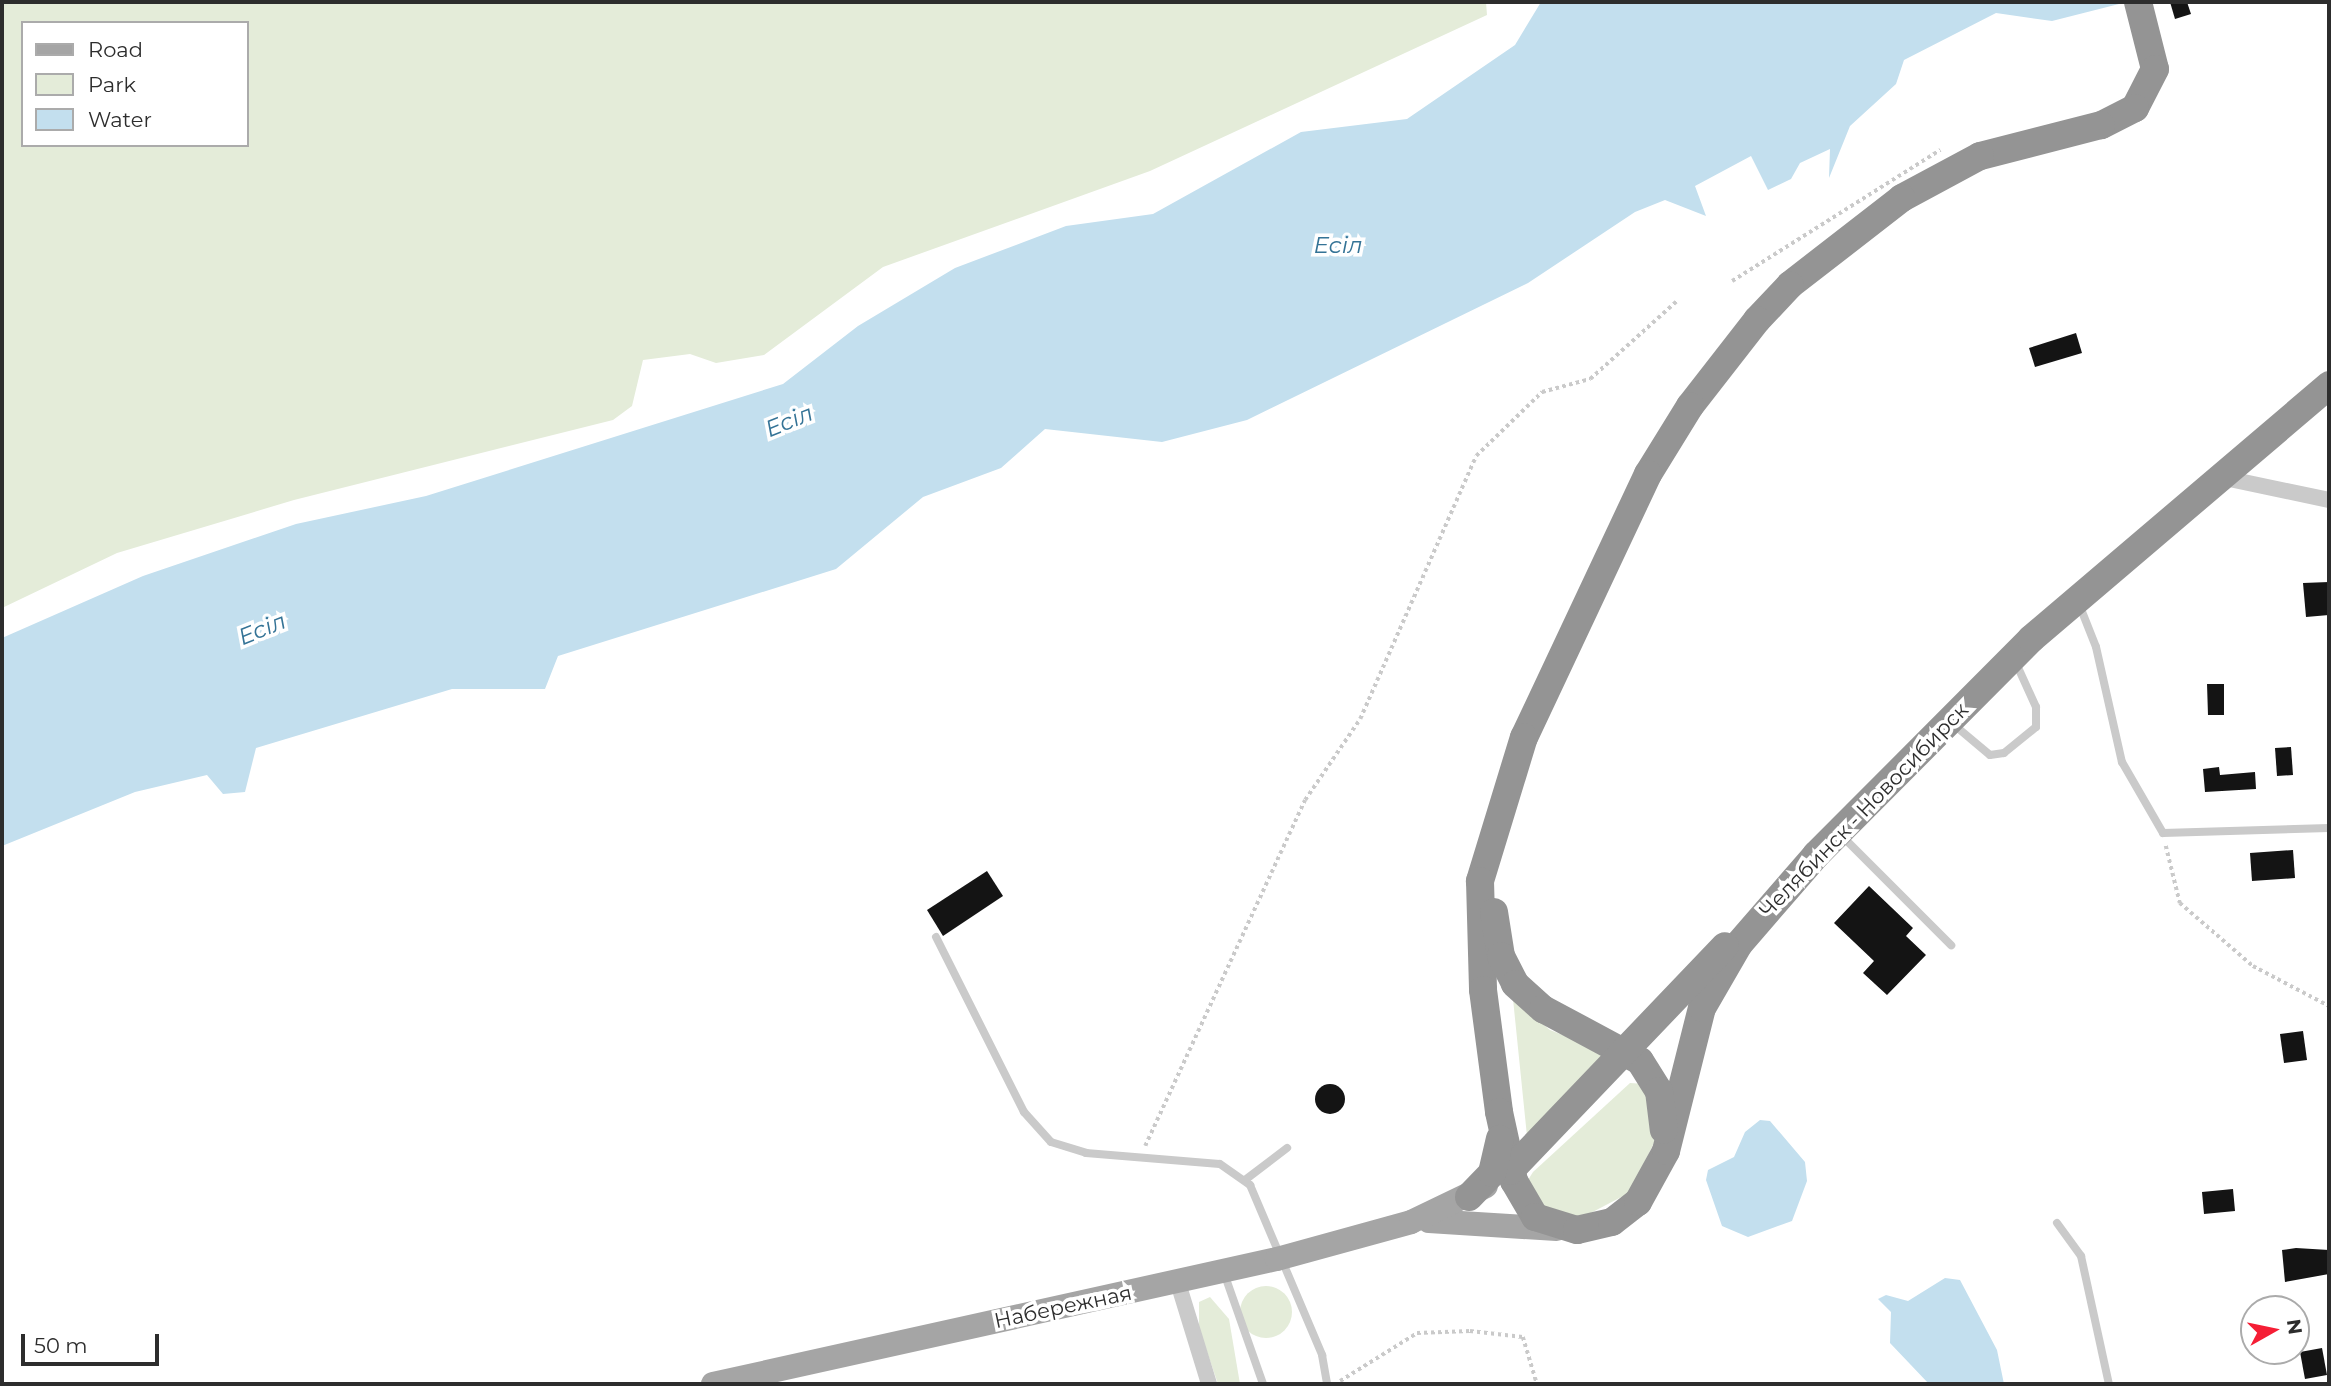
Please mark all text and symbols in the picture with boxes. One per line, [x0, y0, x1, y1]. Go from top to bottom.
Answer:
legend [21, 21, 248, 147]
text: Road [88, 37, 143, 62]
text: Park [88, 72, 136, 97]
text: Water [88, 107, 152, 132]
water label: Есіл [1313, 231, 1363, 259]
water label: Есіл [761, 399, 817, 443]
water label: Есіл [234, 607, 290, 651]
street label: Челябинск - Новосибирск [1755, 697, 1973, 923]
street label: Набережная [992, 1280, 1134, 1334]
north arrow [2240, 1295, 2310, 1365]
text: N [2282, 1318, 2307, 1336]
scale bar [24, 1320, 163, 1364]
text: 50 m [34, 1333, 88, 1358]

